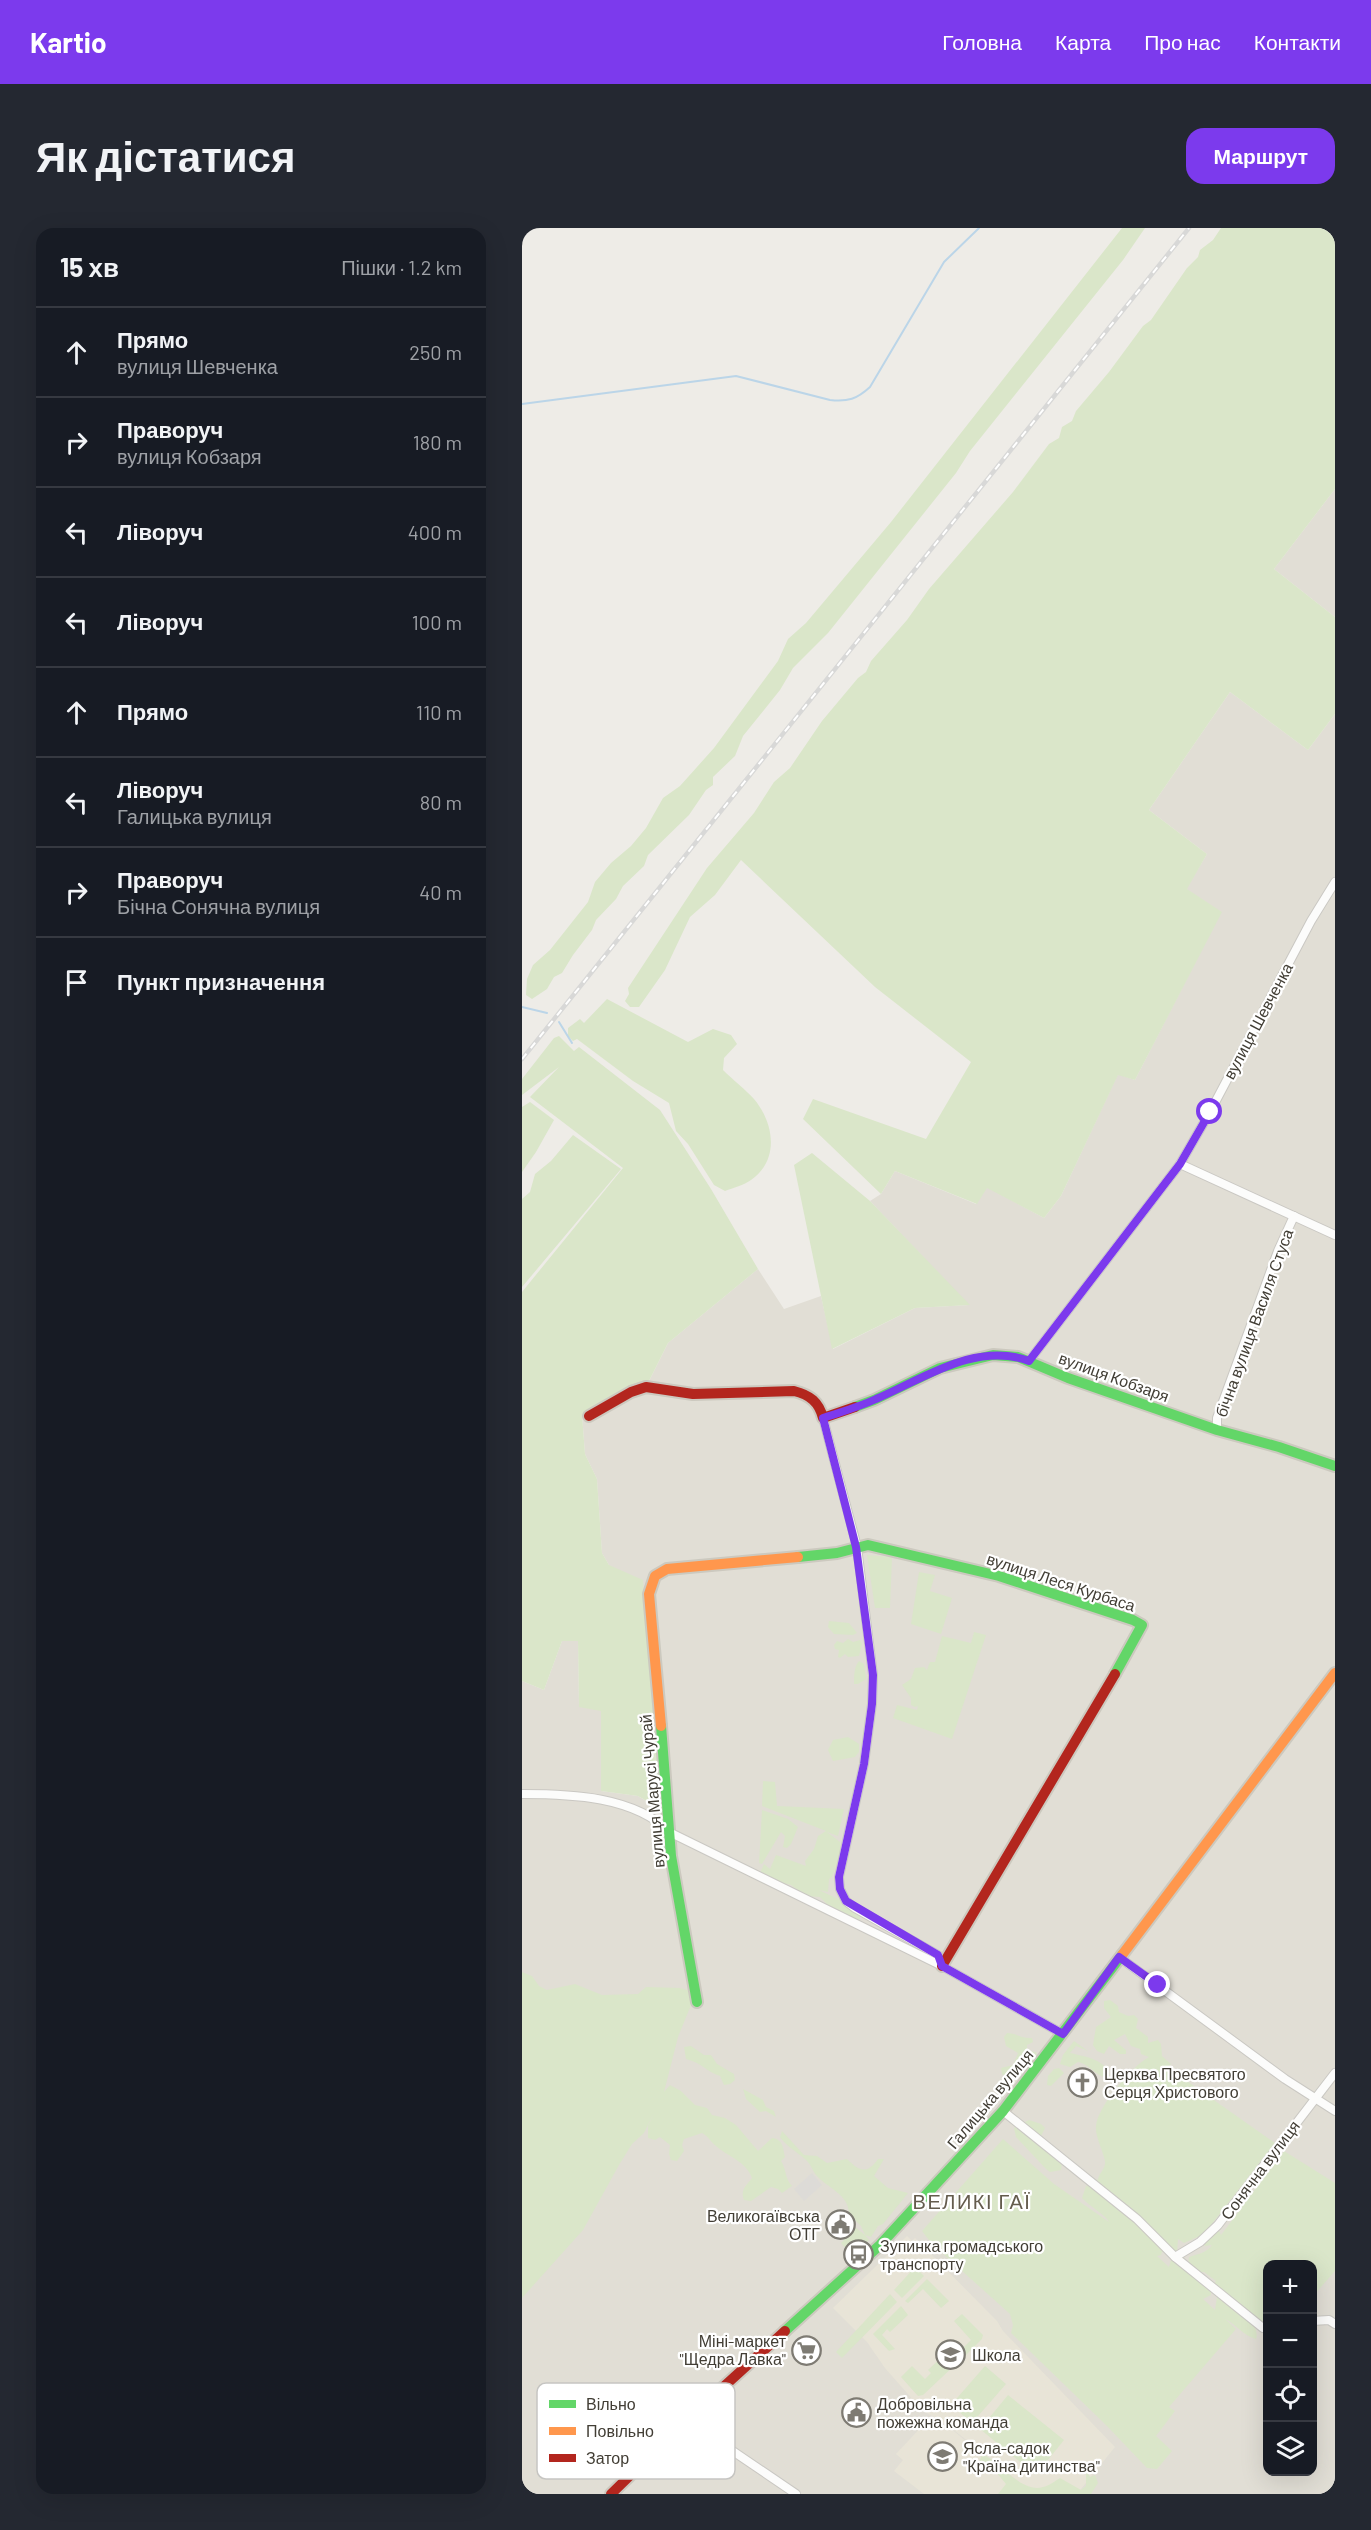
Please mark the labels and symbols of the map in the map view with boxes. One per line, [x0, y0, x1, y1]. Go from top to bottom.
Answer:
street label: вулиця Шевченка [1219, 959, 1296, 1082]
route start [1196, 1098, 1222, 1124]
street label: бічна вулиця Василя Стуса [1211, 1226, 1296, 1419]
street label: вулиця Кобзаря [1057, 1348, 1172, 1405]
street label: вулиця Леся Курбаса [985, 1549, 1138, 1615]
street label: вулиця Марусі Чурай [635, 1713, 668, 1869]
route end [1144, 1971, 1170, 1997]
street label: Галицька вулиця [943, 2045, 1037, 2152]
place label: Церква Пресвятого Серця Христового [1104, 2064, 1246, 2101]
church icon: Церква Пресвятого Серця Христового [1067, 2067, 1099, 2099]
street label: Сонячна вулиця [1216, 2116, 1303, 2223]
district label: ВЕЛИКІ ГАЇ [913, 2189, 1031, 2213]
place label: Великогаївська ОТГ [707, 2206, 820, 2243]
public building icon: Великогаївська ОТГ [825, 2209, 857, 2241]
place label: Зупинка громадського транспорту [880, 2236, 1043, 2273]
bus stop icon: Зупинка громадського транспорту [843, 2239, 875, 2271]
place label: Міні-маркет "Щедра Лавка" [680, 2331, 787, 2368]
supermarket icon: Міні-маркет "Щедра Лавка" [791, 2334, 823, 2366]
school or university icon: Школа [935, 2339, 967, 2371]
place label: Школа [972, 2345, 1021, 2364]
legend [537, 2383, 735, 2479]
text: Вільно [586, 2394, 636, 2413]
place label: Добровільна пожежна команда [877, 2394, 1009, 2431]
public building icon: Добровільна пожежна команда [840, 2397, 872, 2429]
text: Повільно [586, 2421, 654, 2440]
place label: Ясла-садок "Країна дитинства" [963, 2438, 1100, 2475]
school or university icon: Ясла-садок "Країна дитинства" [926, 2441, 958, 2473]
text: Затор [586, 2448, 629, 2467]

